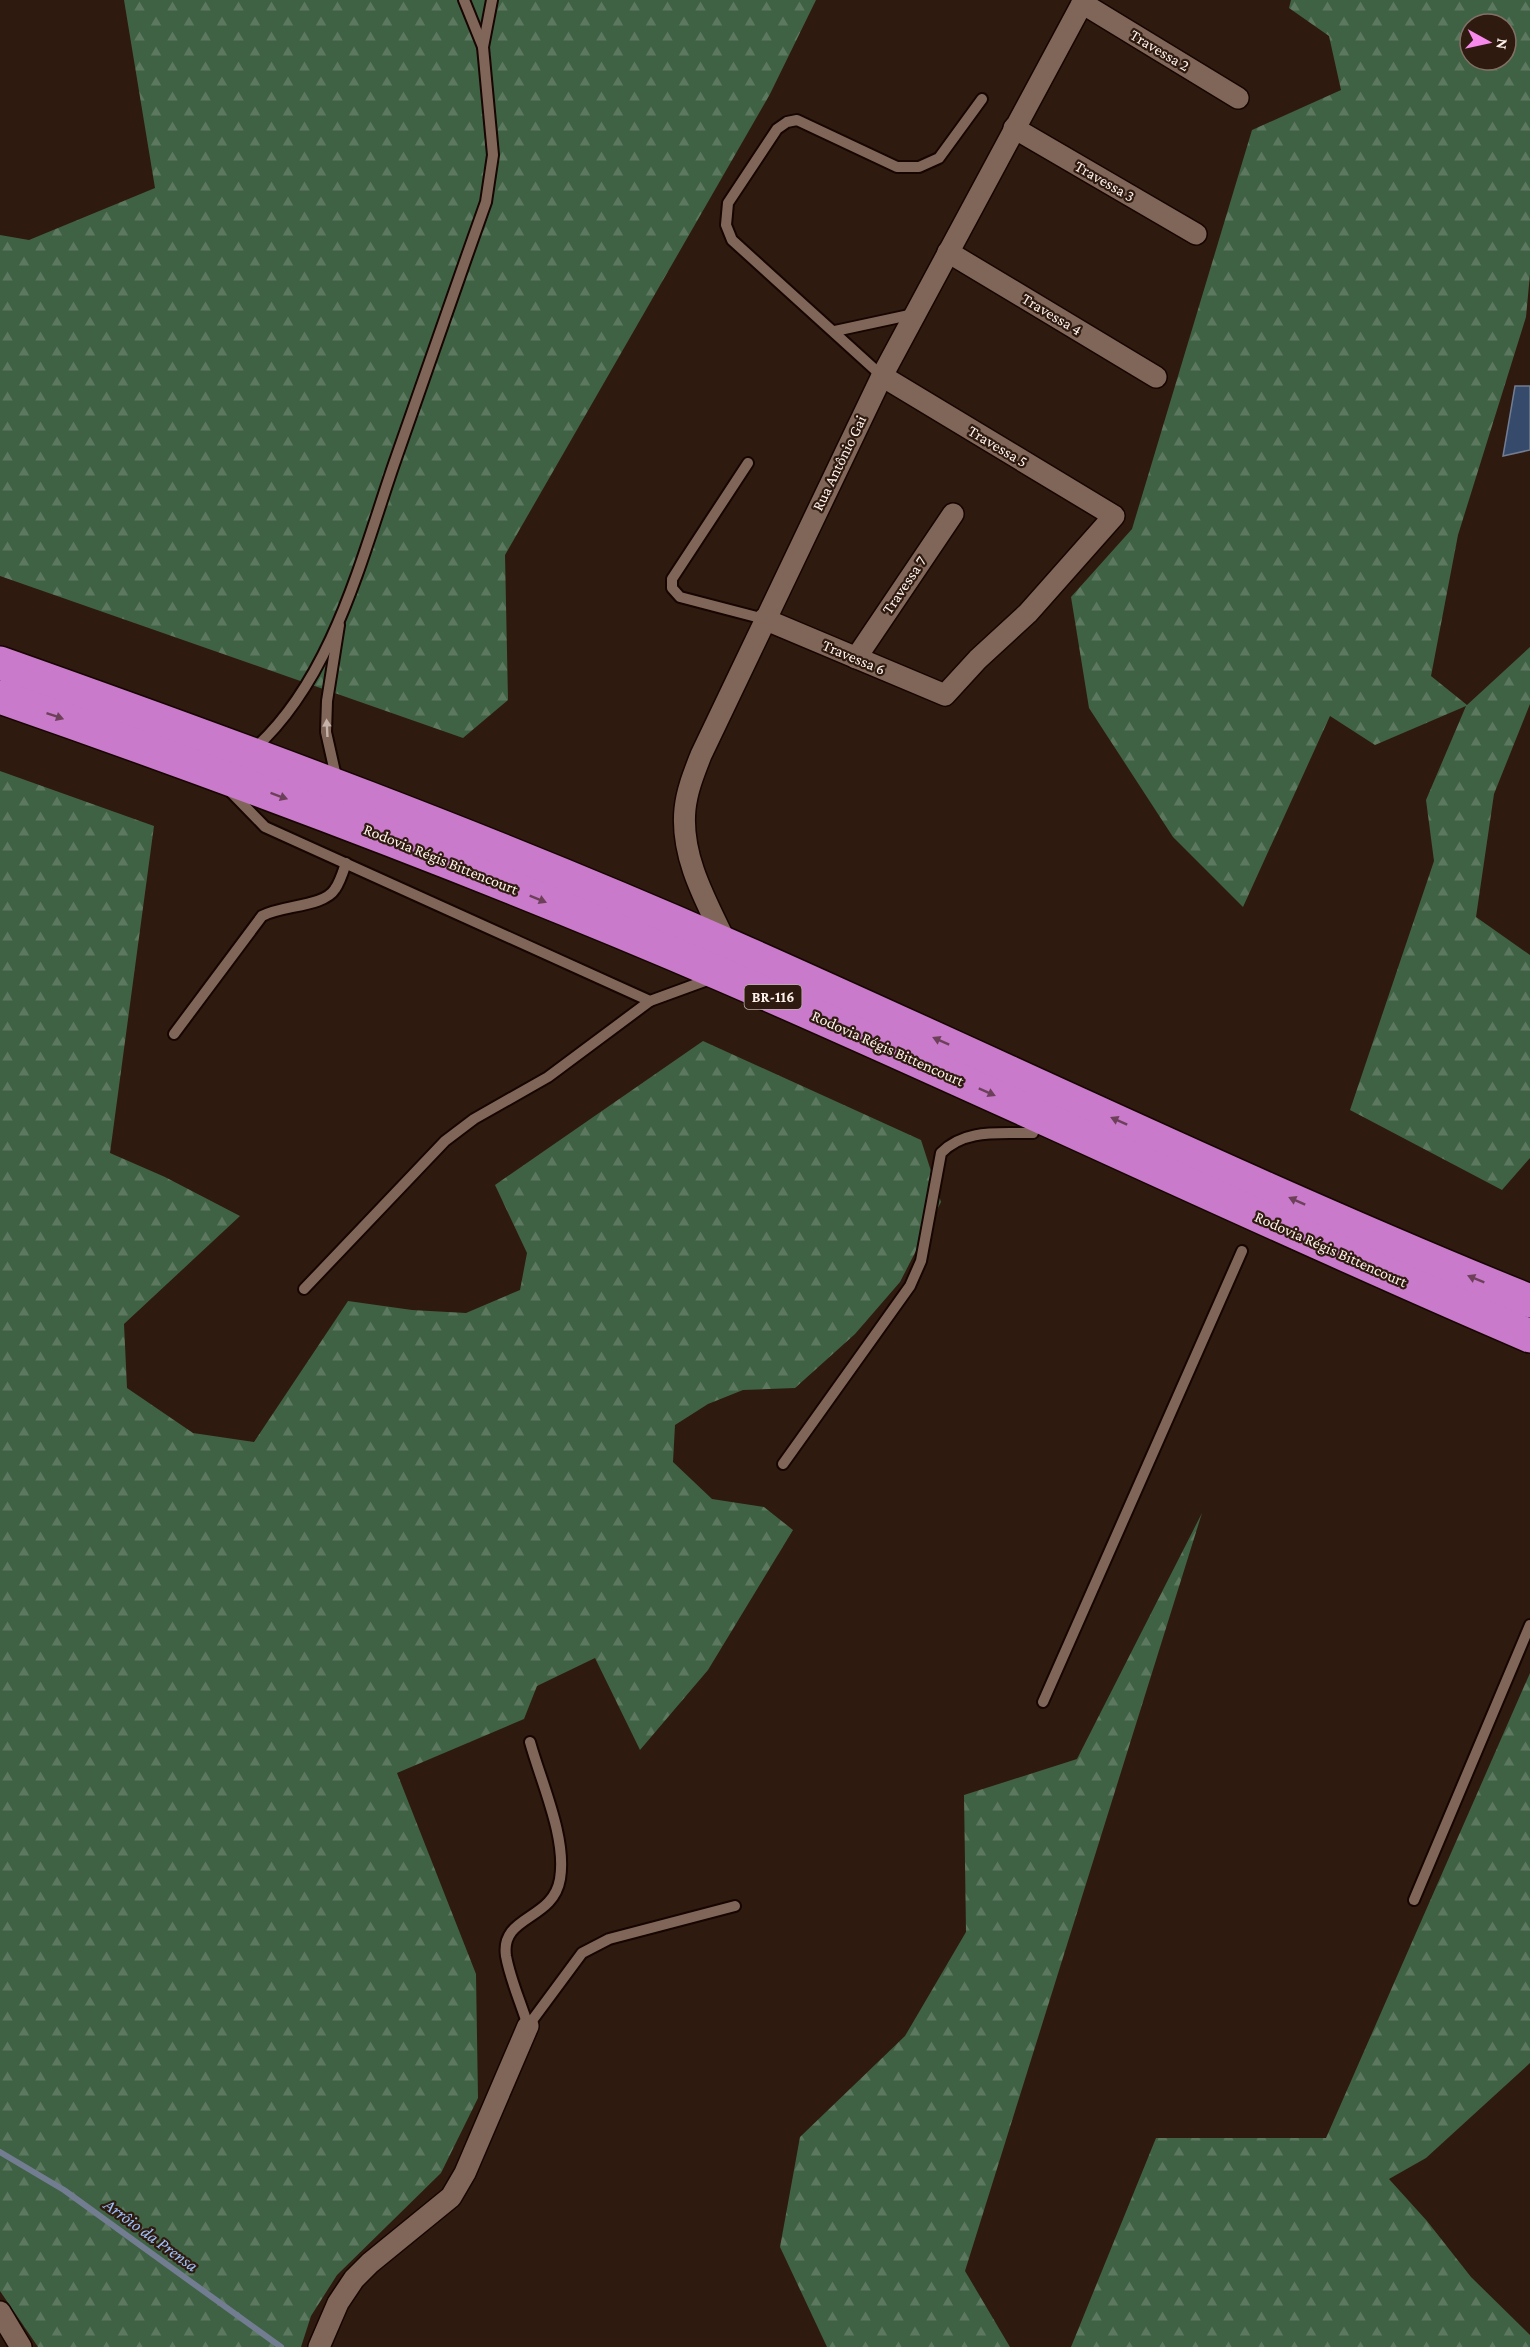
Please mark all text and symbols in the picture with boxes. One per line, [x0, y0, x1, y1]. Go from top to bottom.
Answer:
north arrow [1458, 12, 1518, 72]
street label: Travessa 2 [1127, 26, 1193, 75]
text: N [1493, 37, 1512, 51]
street label: Travessa 3 [1072, 157, 1138, 205]
street label: Travessa 4 [1019, 290, 1085, 338]
street label: Rua Antônio Gai [809, 413, 869, 513]
street label: Travessa 5 [965, 422, 1031, 470]
street label: Travessa 7 [878, 552, 930, 617]
street label: Travessa 6 [820, 636, 888, 678]
one-way arrow [46, 712, 64, 722]
one-way arrow [323, 718, 332, 737]
one-way arrow [270, 791, 288, 801]
street label: Rodovia Régis Bittencourt [361, 820, 521, 899]
one-way arrow [529, 894, 547, 904]
road number: BR-116 [744, 985, 802, 1009]
street label: Rodovia Régis Bittencourt [809, 1007, 967, 1090]
one-way arrow [933, 1037, 950, 1046]
one-way arrow [978, 1088, 996, 1097]
one-way arrow [1111, 1117, 1128, 1126]
one-way arrow [1288, 1197, 1305, 1206]
street label: Rodovia Régis Bittencourt [1252, 1208, 1410, 1291]
one-way arrow [1466, 1274, 1484, 1284]
water label: Arrôio da Prensa [99, 2194, 202, 2276]

